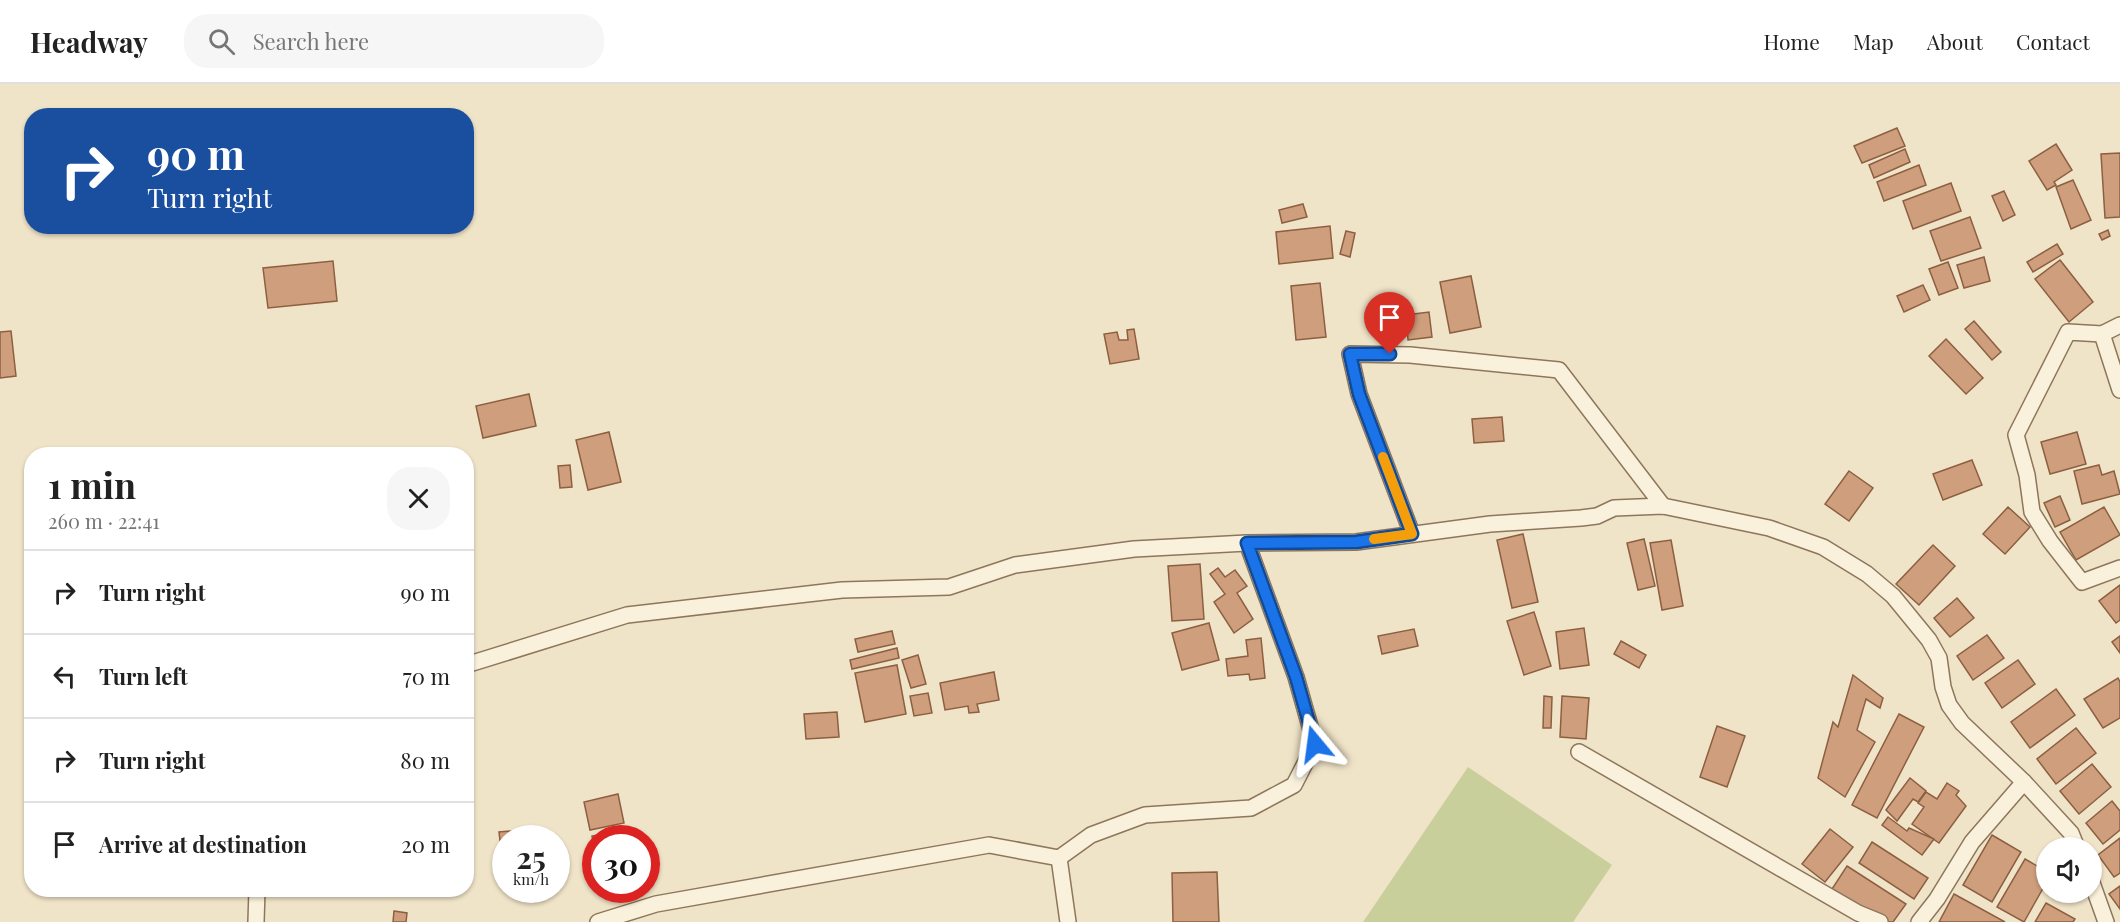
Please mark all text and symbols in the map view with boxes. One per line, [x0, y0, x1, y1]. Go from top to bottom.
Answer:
search box [184, 14, 604, 68]
text: Headway [30, 23, 148, 60]
icon: search [205, 25, 238, 58]
text: Search here [253, 26, 369, 56]
text: Home [1764, 27, 1820, 55]
text: Map [1853, 27, 1894, 55]
text: About [1927, 27, 1983, 55]
text: Contact [2016, 27, 2090, 55]
text: 90 m [147, 125, 245, 181]
icon: right [48, 132, 126, 210]
text: Turn right [147, 179, 272, 215]
pin [1364, 292, 1415, 354]
icon: arrive [1373, 301, 1406, 334]
text: 1 min [48, 460, 136, 508]
button: close [387, 467, 450, 530]
text: 260 m · 22:41 [48, 507, 160, 534]
icon: right [48, 576, 81, 609]
text: Turn right [99, 577, 205, 607]
text: 90 m [401, 577, 450, 607]
icon: left [48, 660, 81, 693]
text: Turn left [99, 661, 188, 691]
text: 70 m [403, 661, 450, 691]
position arrow [1283, 712, 1347, 776]
icon: right [48, 744, 81, 777]
text: Turn right [99, 745, 205, 775]
text: 80 m [400, 745, 450, 775]
speed limit sign: 30 [582, 825, 660, 903]
icon: arrive [48, 828, 81, 861]
text: Arrive at destination [99, 829, 307, 859]
text: 20 m [401, 829, 450, 859]
text: 25 [516, 837, 546, 877]
map controls [2036, 837, 2102, 903]
button: sound [2036, 837, 2102, 903]
text: km/h [513, 869, 549, 889]

